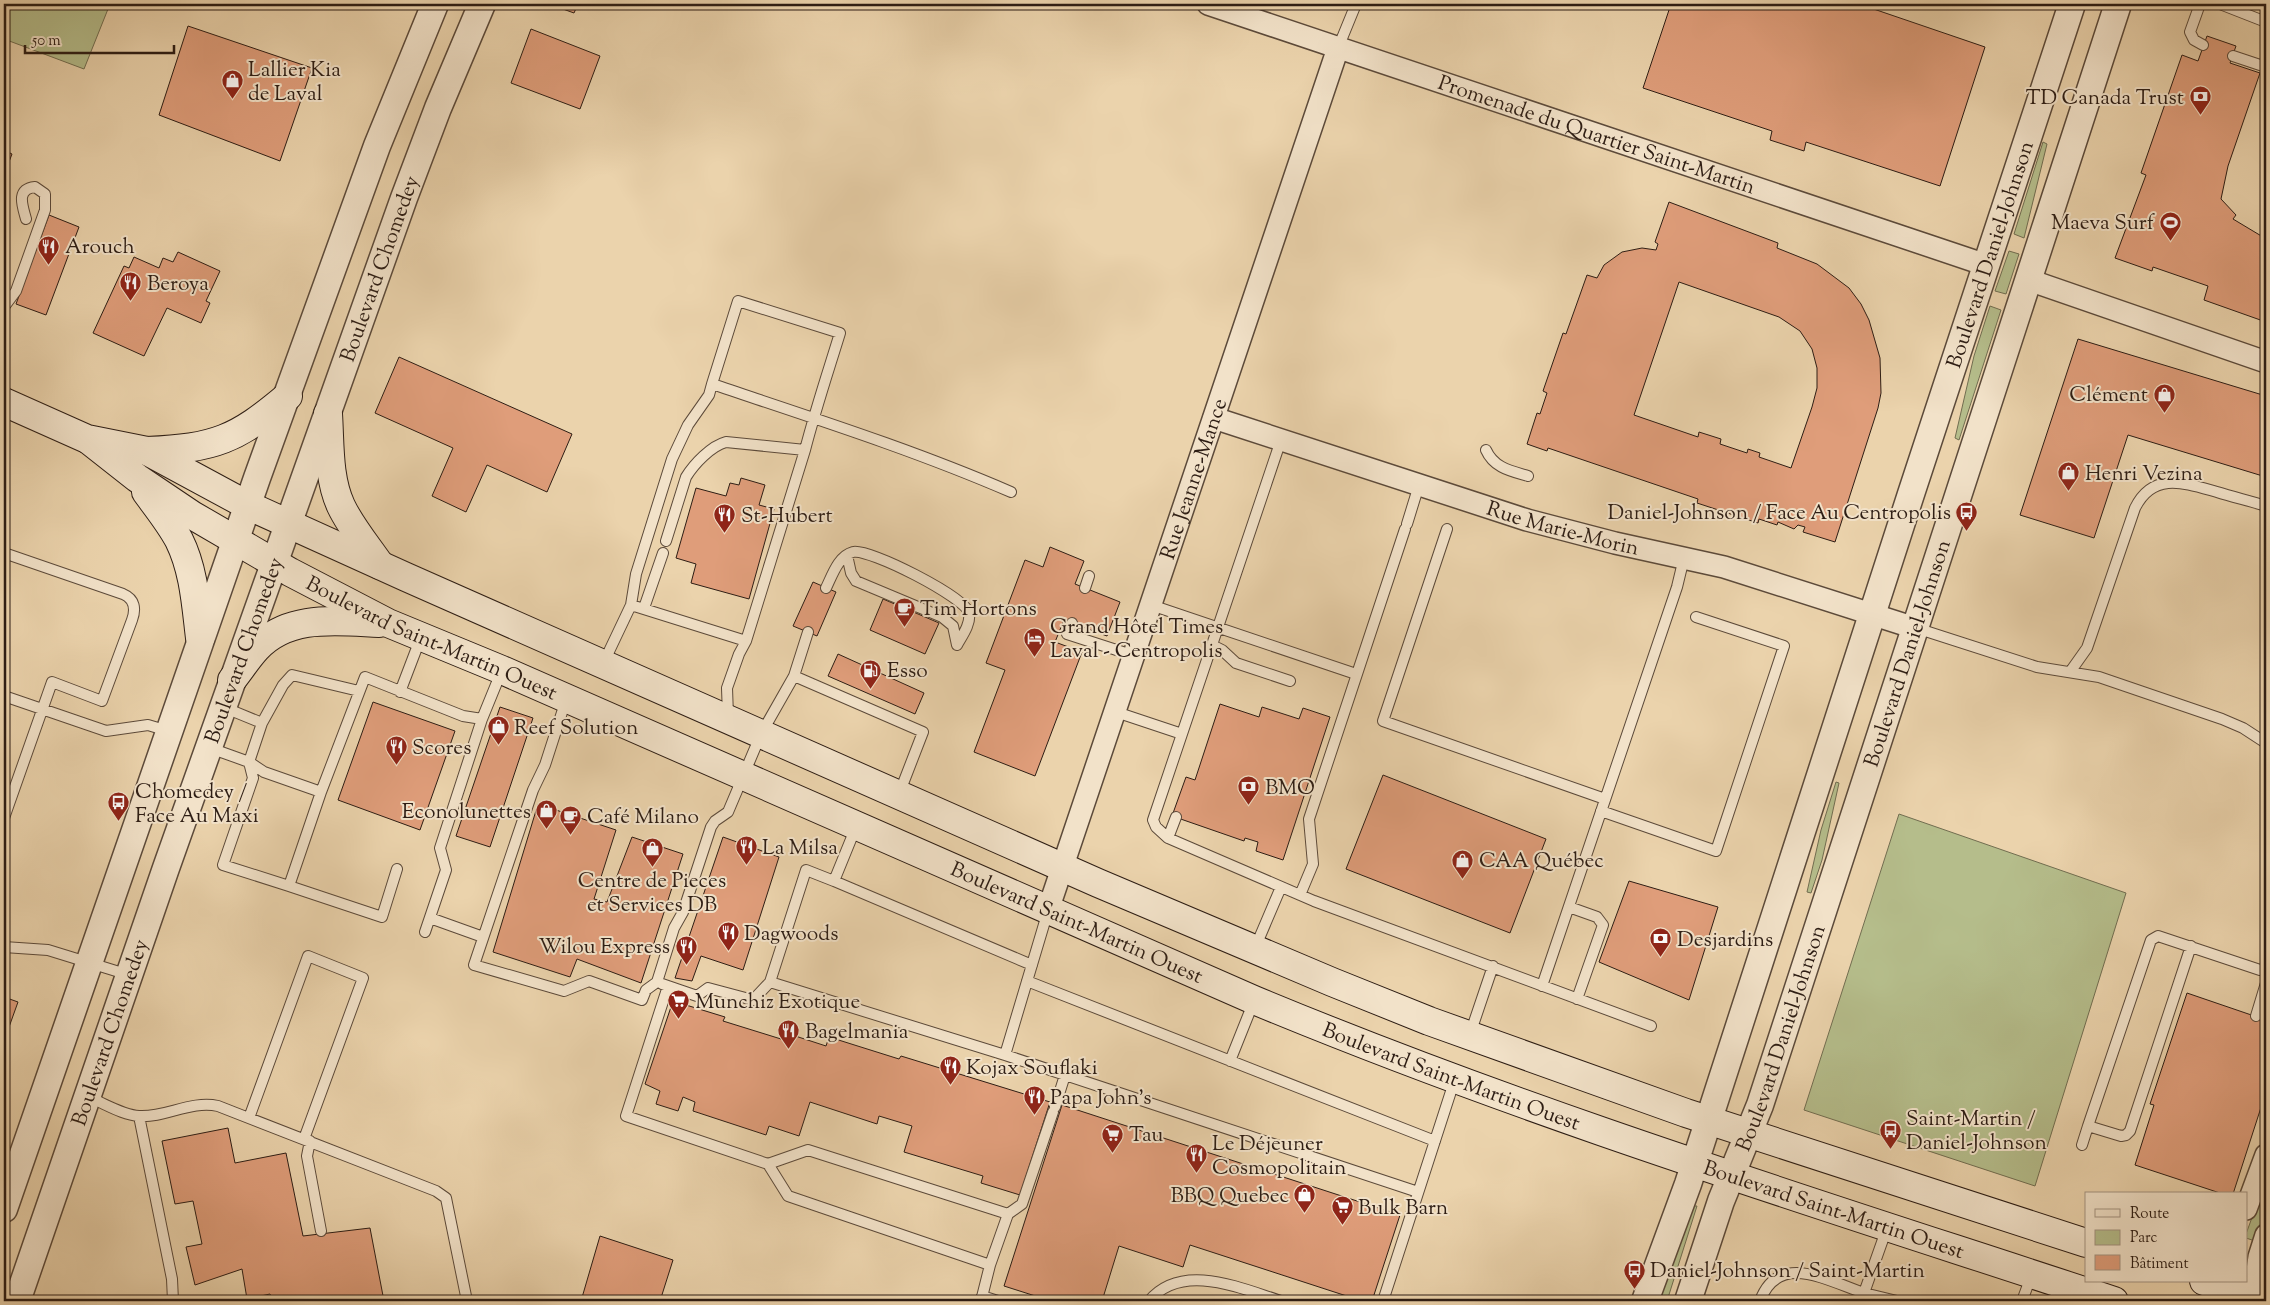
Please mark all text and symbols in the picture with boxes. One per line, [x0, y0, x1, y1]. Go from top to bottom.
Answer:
scale bar [25, 22, 174, 54]
text: 50 m [31, 31, 61, 52]
place label: Lallier Kia de Laval [248, 56, 341, 110]
shop icon: Lallier Kia de Laval [220, 69, 244, 100]
street label: Promenade du Quartier Saint-Martin [1434, 69, 1759, 203]
place label: TD Canada Trust [2026, 84, 2184, 114]
bank icon: TD Canada Trust [2188, 85, 2212, 116]
street label: Boulevard Daniel-Johnson [1940, 138, 2043, 373]
street label: Boulevard Chomedey [334, 171, 428, 367]
place label: Maeva Surf [2051, 209, 2156, 239]
sports icon: Maeva Surf [2158, 210, 2182, 241]
place label: Arouch [65, 233, 135, 263]
restaurant icon: Arouch [37, 234, 61, 265]
place label: Beroya [147, 270, 209, 300]
restaurant icon: Beroya [119, 271, 143, 302]
place label: Clément [2069, 381, 2148, 411]
shop icon: Clément [2152, 382, 2176, 413]
street label: Rue Jeanne-Mance [1154, 395, 1236, 564]
place label: Henri Vezina [2085, 460, 2203, 490]
shop icon: Henri Vezina [2057, 461, 2081, 492]
street label: Rue Marie-Morin [1482, 495, 1641, 565]
place label: Daniel-Johnson / Face Au Centropolis [1607, 499, 1951, 529]
bus stop icon: Daniel-Johnson / Face Au Centropolis [1955, 500, 1979, 531]
place label: St-Hubert [741, 502, 833, 532]
restaurant icon: St-Hubert [713, 503, 737, 534]
street label: Boulevard Daniel-Johnson [1858, 536, 1960, 771]
street label: Boulevard Chomedey [198, 553, 292, 748]
street label: Boulevard Saint-Martin Ouest [300, 570, 561, 709]
place label: Tim Hortons [920, 595, 1037, 625]
cafe icon: Tim Hortons [892, 596, 916, 627]
place label: Grand Hôtel Times Laval - Centropolis [1050, 613, 1223, 667]
hotel icon: Grand Hôtel Times Laval - Centropolis [1022, 626, 1046, 657]
place label: Esso [887, 657, 928, 687]
fuel station icon: Esso [859, 658, 883, 689]
place label: Reef Solution [514, 714, 638, 744]
shop icon: Reef Solution [486, 715, 510, 746]
place label: Scores [412, 734, 471, 764]
restaurant icon: Scores [384, 735, 408, 766]
place label: BMO [1265, 774, 1315, 804]
bank icon: BMO [1237, 775, 1261, 806]
place label: Chomedey / Face Au Maxi [135, 778, 259, 832]
bus stop icon: Chomedey / Face Au Maxi [107, 791, 131, 822]
place label: Econolunettes [402, 798, 531, 828]
shop icon: Econolunettes [535, 799, 559, 830]
place label: Café Milano [587, 803, 699, 833]
cafe icon: Café Milano [559, 804, 583, 835]
place label: La Milsa [762, 834, 838, 864]
restaurant icon: La Milsa [734, 835, 758, 866]
shop icon: Centre de Pieces et Services DB [640, 836, 664, 867]
place label: CAA Québec [1479, 847, 1604, 877]
shop icon: CAA Québec [1451, 848, 1475, 879]
street label: Boulevard Saint-Martin Ouest [945, 856, 1207, 993]
place label: Centre de Pieces et Services DB [578, 867, 726, 921]
place label: Dagwoods [744, 920, 838, 950]
restaurant icon: Dagwoods [716, 921, 740, 952]
street label: Boulevard Daniel-Johnson [1730, 921, 1835, 1156]
place label: Desjardins [1677, 926, 1773, 956]
bank icon: Desjardins [1649, 927, 1673, 958]
place label: Wilou Express [538, 933, 670, 963]
restaurant icon: Wilou Express [674, 934, 698, 965]
street label: Boulevard Chomedey [65, 935, 158, 1131]
place label: Munchiz Exotique [695, 988, 860, 1018]
supermarket icon: Munchiz Exotique [667, 989, 691, 1020]
street label: Boulevard Saint-Martin Ouest [1317, 1016, 1584, 1140]
place label: Bagelmania [805, 1018, 909, 1048]
restaurant icon: Bagelmania [777, 1019, 801, 1050]
place label: Kojax Souflaki [966, 1054, 1098, 1084]
restaurant icon: Kojax Souflaki [938, 1055, 962, 1086]
place label: Papa John's [1050, 1084, 1152, 1114]
restaurant icon: Papa John's [1022, 1085, 1046, 1116]
place label: Saint-Martin / Daniel-Johnson [1906, 1105, 2047, 1159]
bus stop icon: Saint-Martin / Daniel-Johnson [1878, 1118, 1902, 1149]
place label: Tau [1129, 1121, 1163, 1151]
supermarket icon: Tau [1101, 1122, 1125, 1153]
place label: Le Déjeuner Cosmopolitain [1212, 1130, 1347, 1184]
restaurant icon: Le Déjeuner Cosmopolitain [1184, 1143, 1208, 1174]
street label: Boulevard Saint-Martin Ouest [1699, 1154, 1967, 1268]
place label: BBQ Quebec [1170, 1182, 1289, 1212]
shop icon: BBQ Quebec [1293, 1183, 1317, 1214]
legend [2085, 1192, 2248, 1282]
place label: Bulk Barn [1358, 1194, 1448, 1224]
supermarket icon: Bulk Barn [1330, 1195, 1354, 1226]
text: Route [2130, 1204, 2169, 1225]
text: Parc [2130, 1228, 2158, 1249]
text: Bâtiment [2130, 1254, 2189, 1275]
place label: Daniel-Johnson / Saint-Martin [1650, 1257, 1925, 1287]
bus stop icon: Daniel-Johnson / Saint-Martin [1622, 1258, 1646, 1289]

